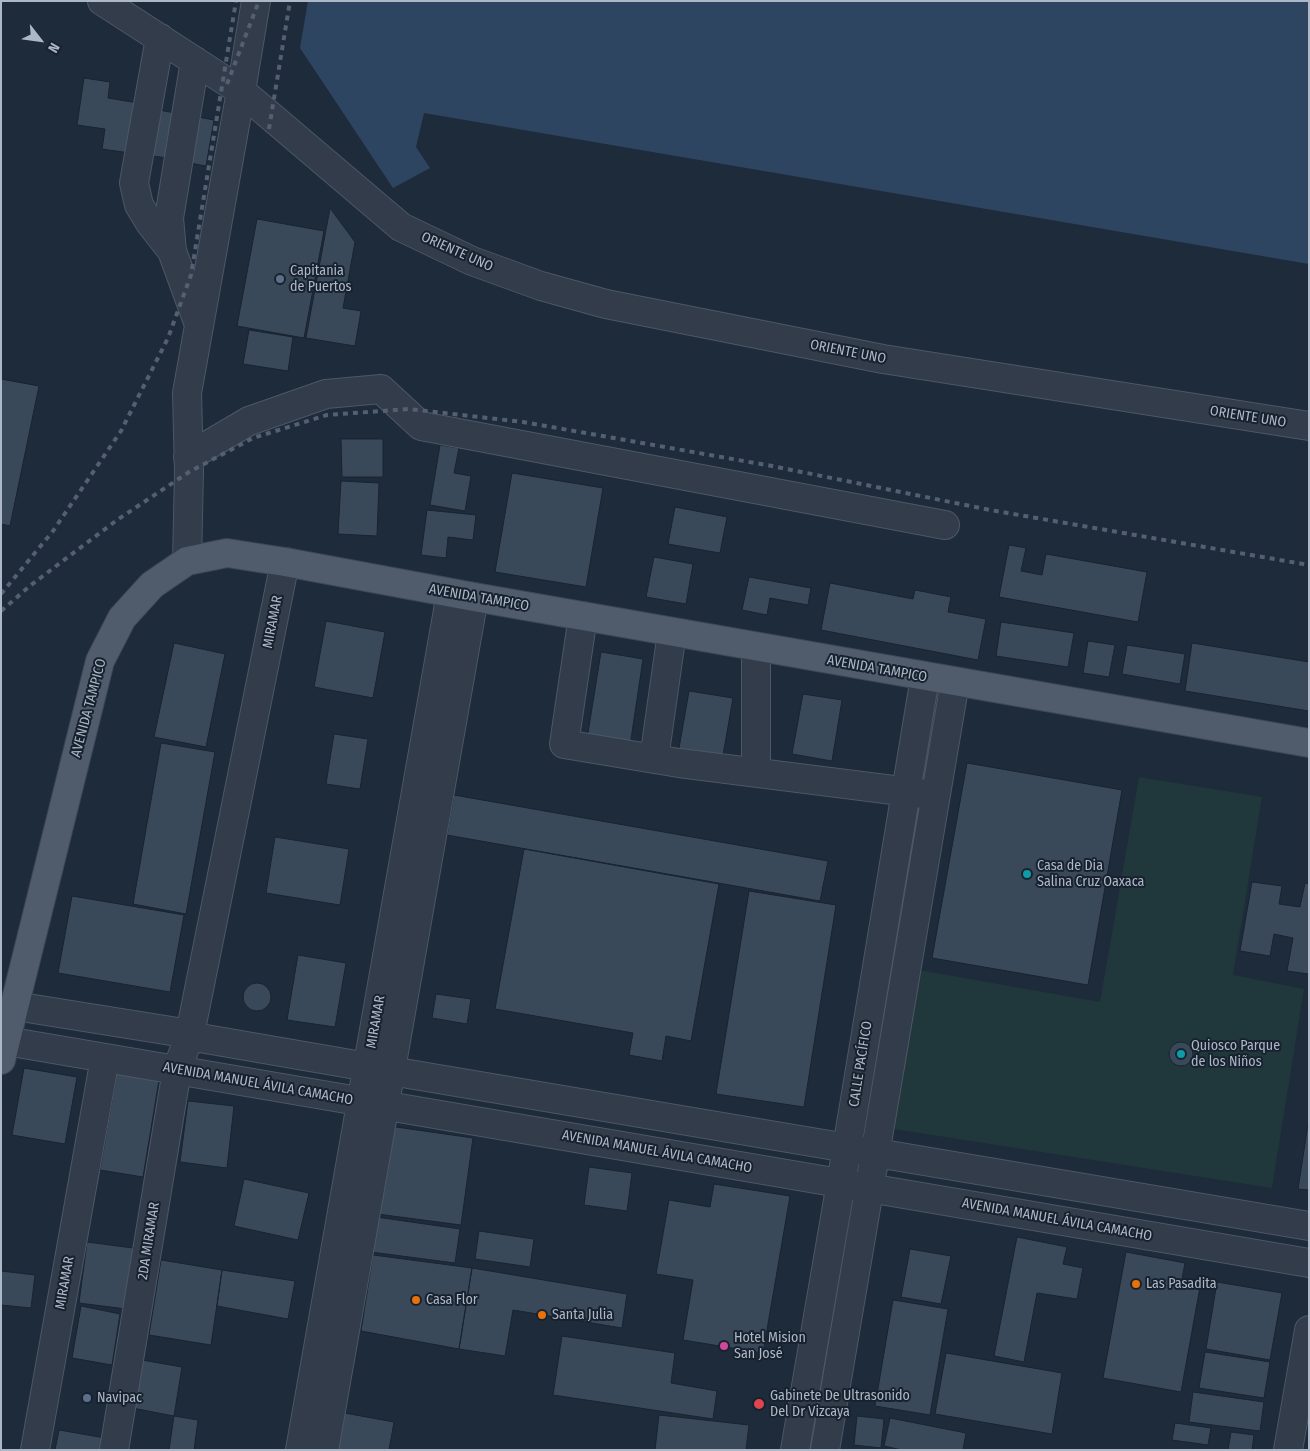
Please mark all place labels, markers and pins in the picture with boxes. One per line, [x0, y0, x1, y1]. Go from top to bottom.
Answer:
place label: Capitania de Puertos [290, 263, 352, 296]
marker: Capitania de Puertos [274, 273, 286, 285]
place label: Casa de Dia Salina Cruz Oaxaca [1037, 858, 1144, 890]
marker: Casa de Dia Salina Cruz Oaxaca [1021, 868, 1033, 880]
place label: Quiosco Parque de los Niños [1191, 1038, 1280, 1070]
marker: Quiosco Parque de los Niños [1175, 1048, 1187, 1060]
place label: Las Pasadita [1146, 1276, 1217, 1292]
marker: Las Pasadita [1130, 1278, 1142, 1290]
place label: Casa Flor [426, 1292, 478, 1308]
marker: Casa Flor [410, 1294, 422, 1306]
place label: Santa Julia [552, 1307, 613, 1323]
marker: Santa Julia [536, 1309, 548, 1321]
place label: Hotel Mision San José [734, 1330, 806, 1362]
marker: Hotel Mision San José [718, 1340, 730, 1352]
place label: Gabinete De Ultrasonido Del Dr Vizcaya [770, 1388, 910, 1420]
place label: Navipac [97, 1390, 142, 1406]
marker: Navipac [81, 1392, 93, 1404]
marker: Gabinete De Ultrasonido Del Dr Vizcaya [752, 1397, 766, 1411]

